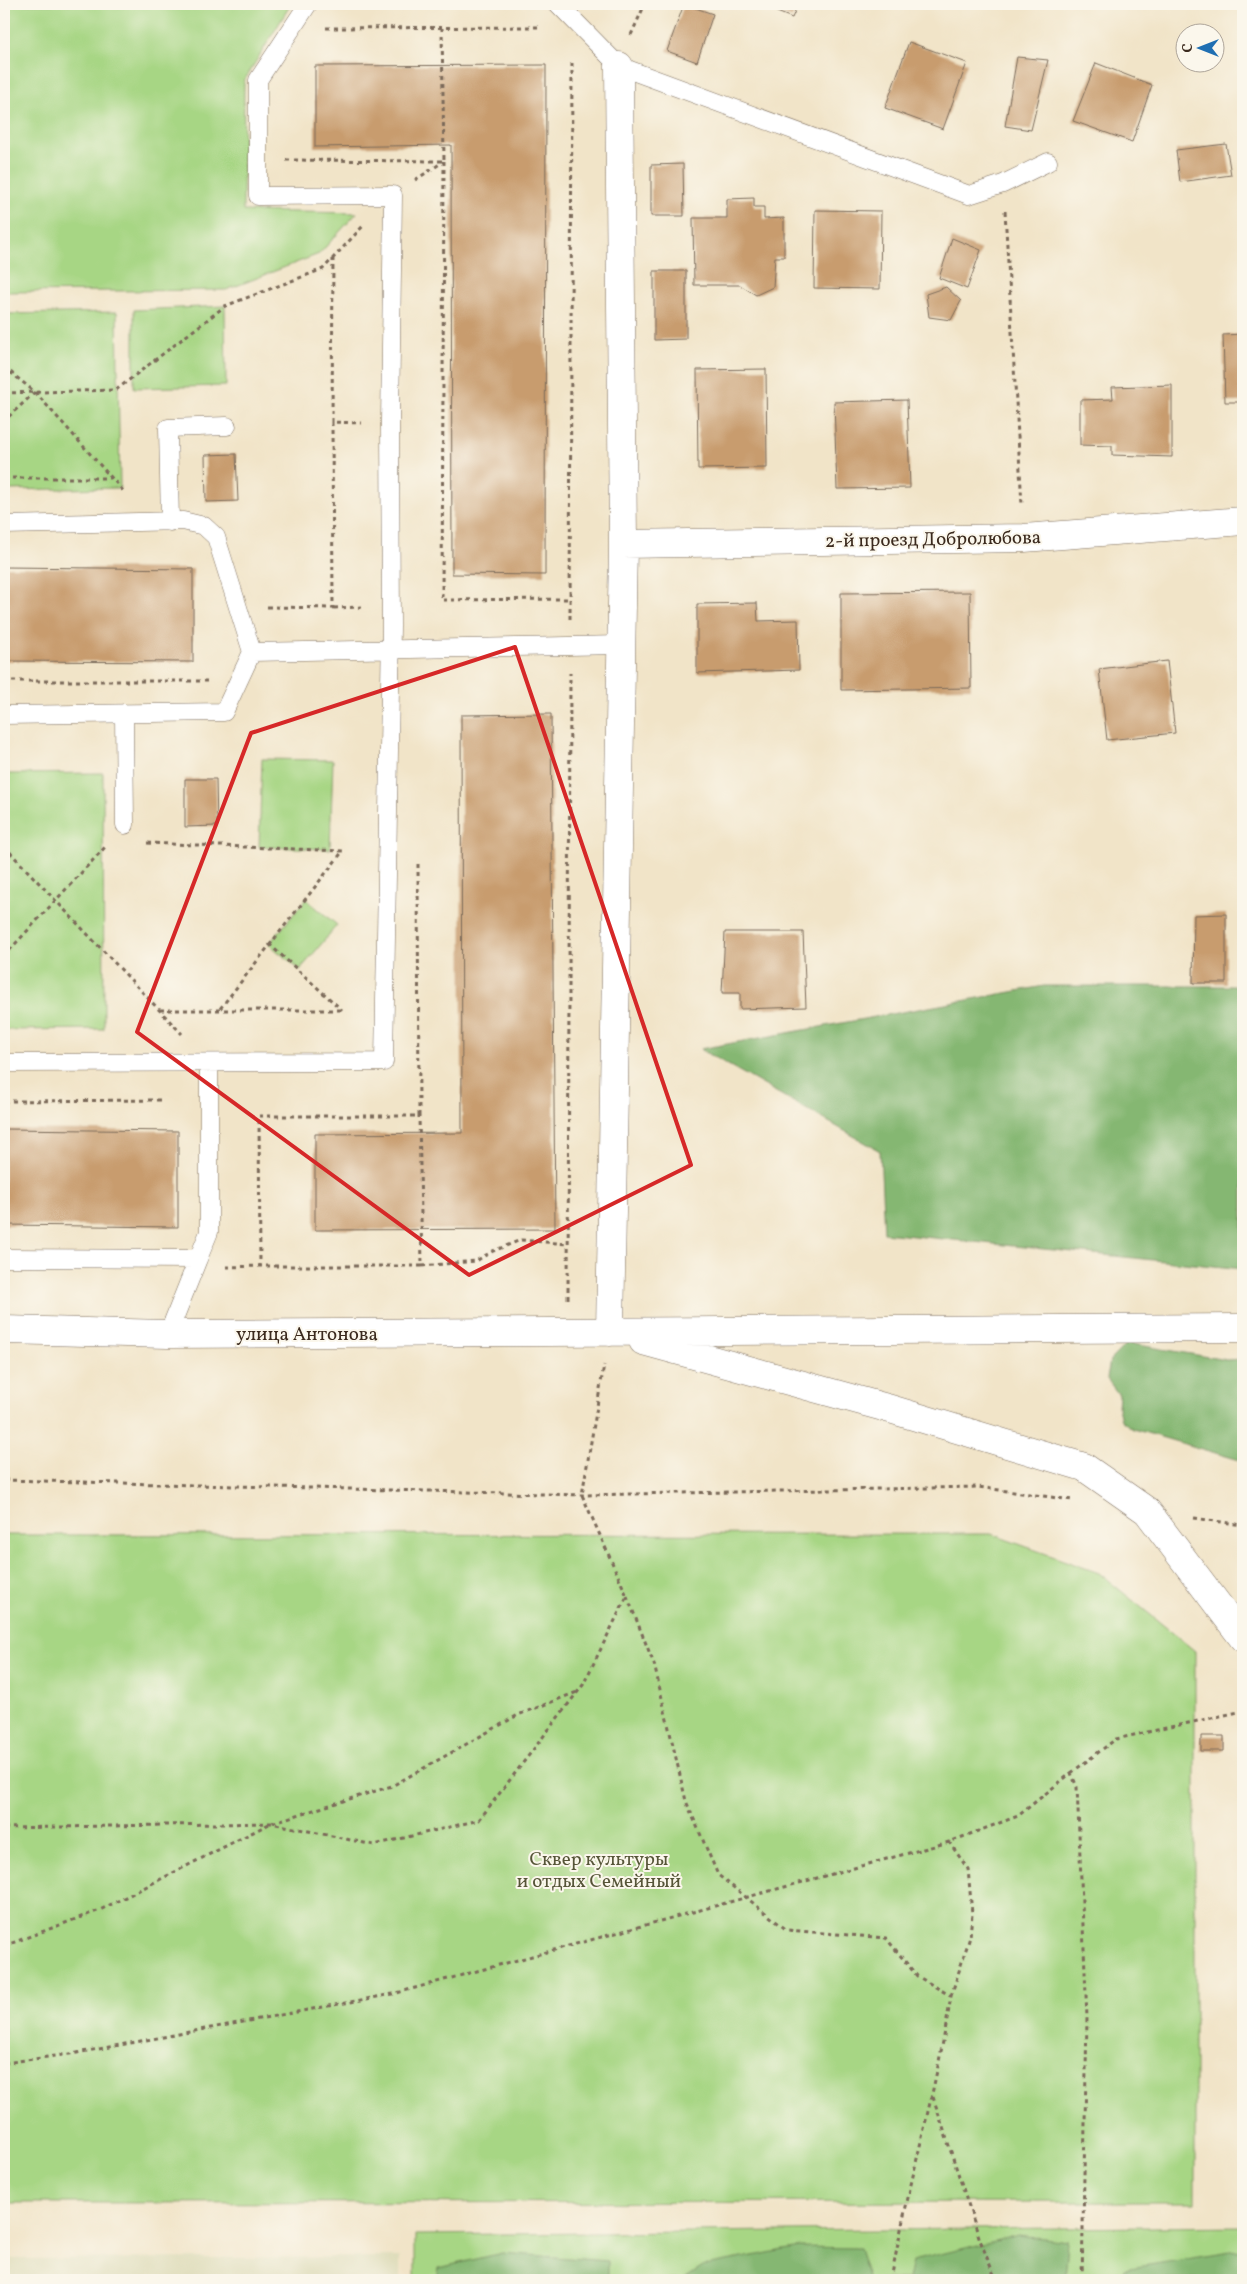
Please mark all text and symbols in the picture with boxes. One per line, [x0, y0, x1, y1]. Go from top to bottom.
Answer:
north arrow [1174, 22, 1224, 72]
text: С [1179, 43, 1198, 53]
street label: 2-й проезд Добролюбова [825, 525, 1041, 555]
street label: улица Антонова [236, 1322, 378, 1348]
park label: Сквер культуры и отдых Семейный [517, 1847, 681, 1895]

